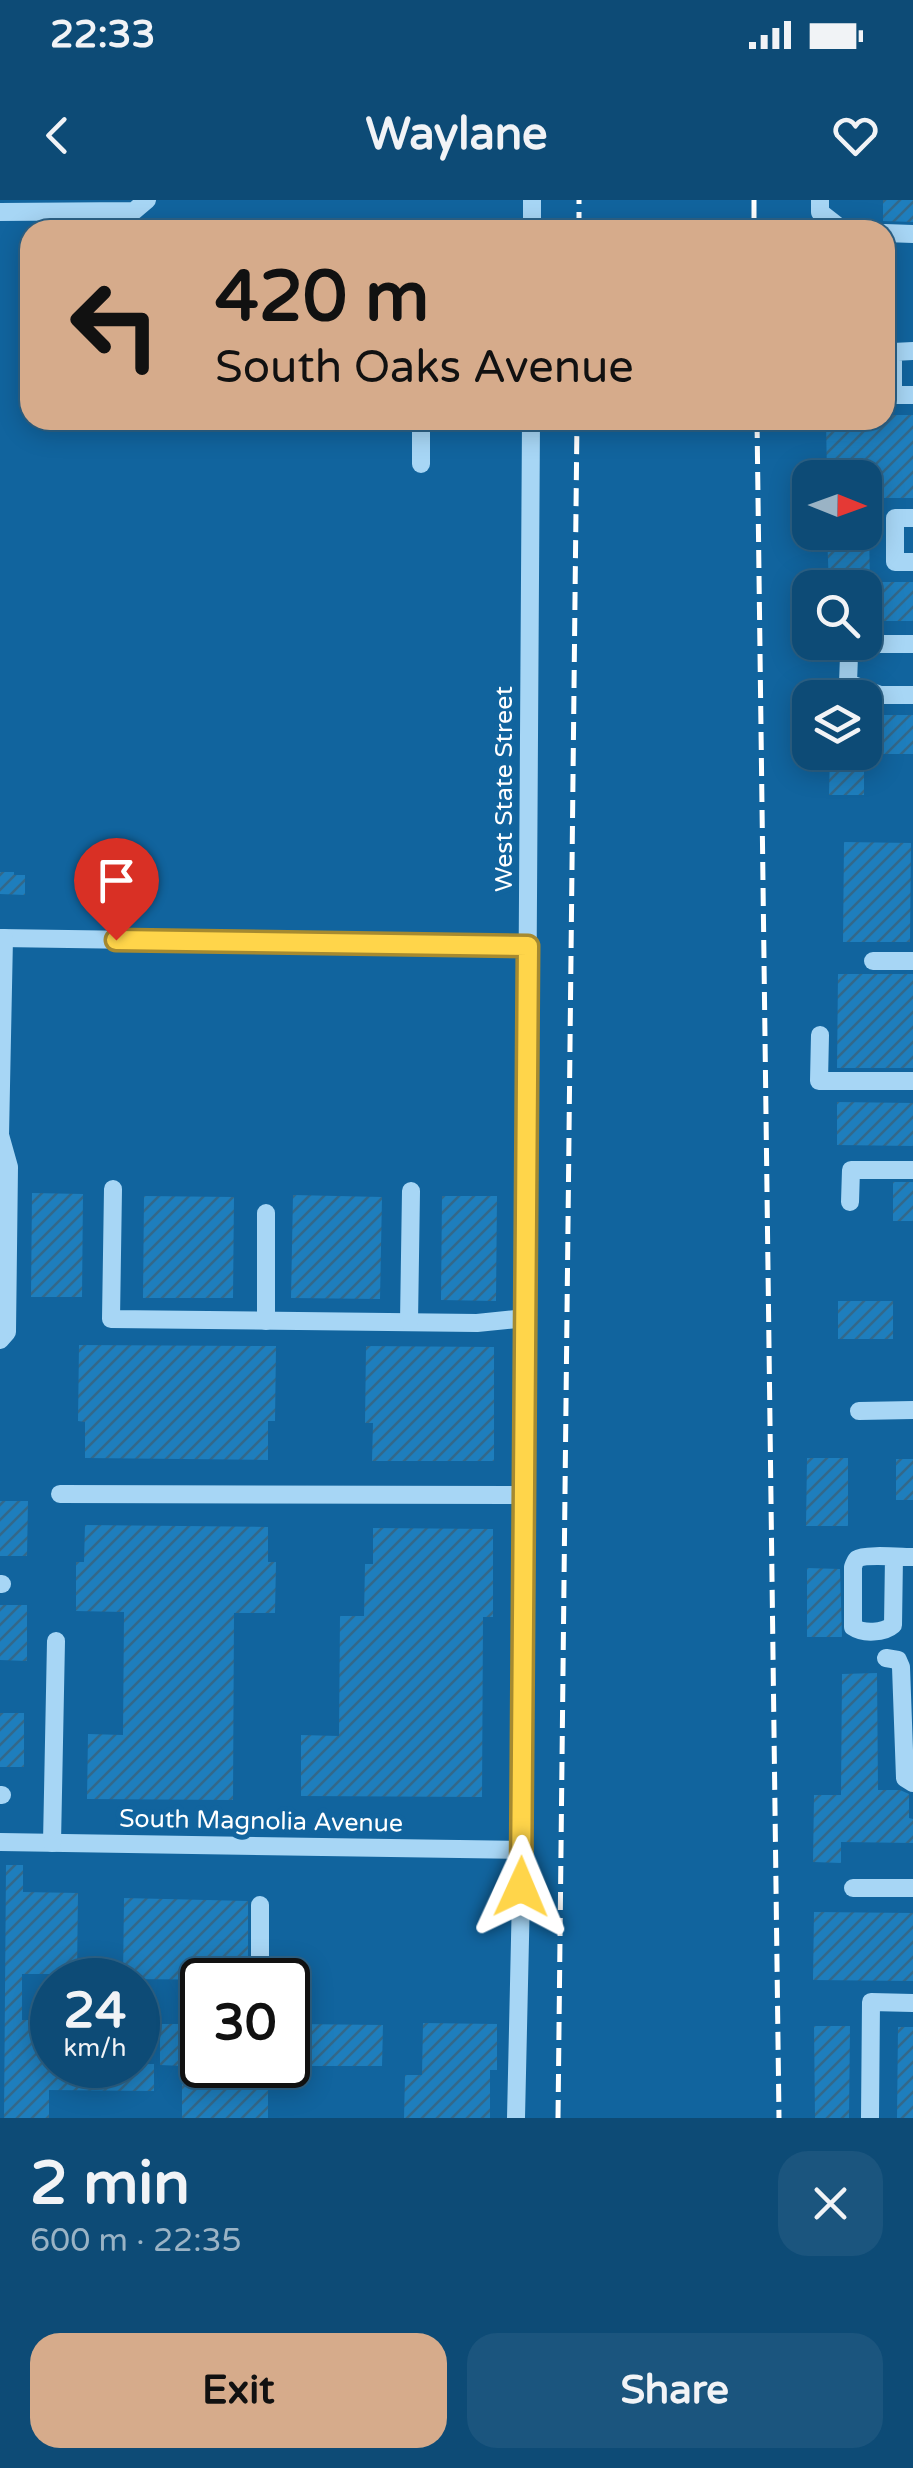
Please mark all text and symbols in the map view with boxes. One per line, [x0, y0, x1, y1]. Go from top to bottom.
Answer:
text: 22:33 [50, 12, 155, 58]
icon: back [30, 108, 85, 163]
text: Waylane [365, 108, 548, 162]
icon: heart [828, 108, 883, 163]
text: 420 m [215, 256, 429, 340]
icon: left [50, 260, 180, 390]
text: South Oaks Avenue [215, 341, 634, 395]
north arrow [792, 460, 882, 550]
map controls [792, 460, 882, 770]
button: search [792, 570, 882, 660]
button: layers [792, 680, 882, 770]
street label: West State Street [489, 686, 519, 892]
pin [74, 838, 159, 941]
icon: arrive [89, 853, 144, 908]
street label: South Magnolia Avenue [119, 1804, 403, 1838]
position arrow [469, 1835, 573, 1939]
speed limit sign: 30 [180, 1958, 310, 2088]
text: 24 [64, 1981, 126, 2041]
text: km/h [64, 2033, 126, 2063]
text: 2 min [30, 2148, 190, 2220]
button: close [778, 2151, 883, 2256]
text: 600 m · 22:35 [30, 2222, 242, 2260]
button: Exit [30, 2333, 447, 2448]
button: Share [467, 2333, 883, 2448]

